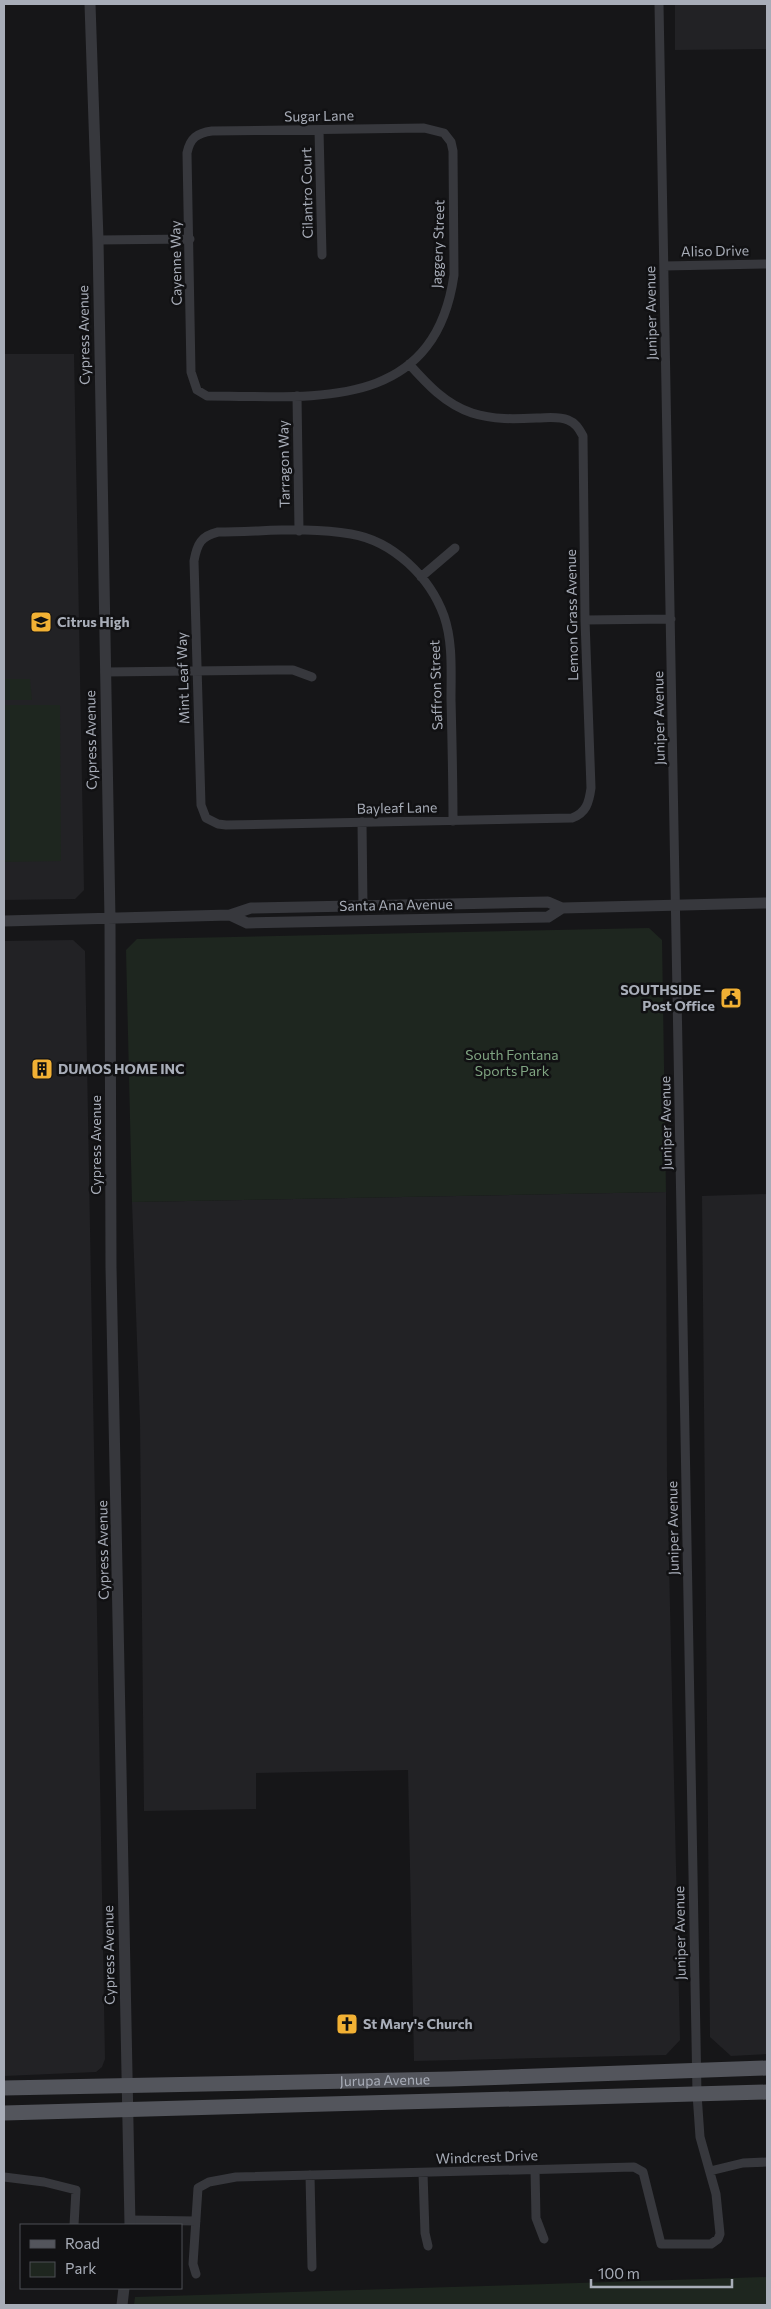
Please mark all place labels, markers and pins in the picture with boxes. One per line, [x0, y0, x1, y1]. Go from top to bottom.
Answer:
school or university icon: Citrus High [29, 610, 53, 634]
place label: Citrus High [57, 613, 130, 630]
place label: SOUTHSIDE — Post Office [620, 981, 715, 1014]
public building icon: SOUTHSIDE — Post Office [719, 986, 743, 1010]
building icon: DUMOS HOME INC [30, 1057, 54, 1081]
place label: DUMOS HOME INC [58, 1060, 185, 1077]
church icon: St Mary's Church [335, 2012, 359, 2036]
place label: St Mary's Church [363, 2015, 473, 2032]

